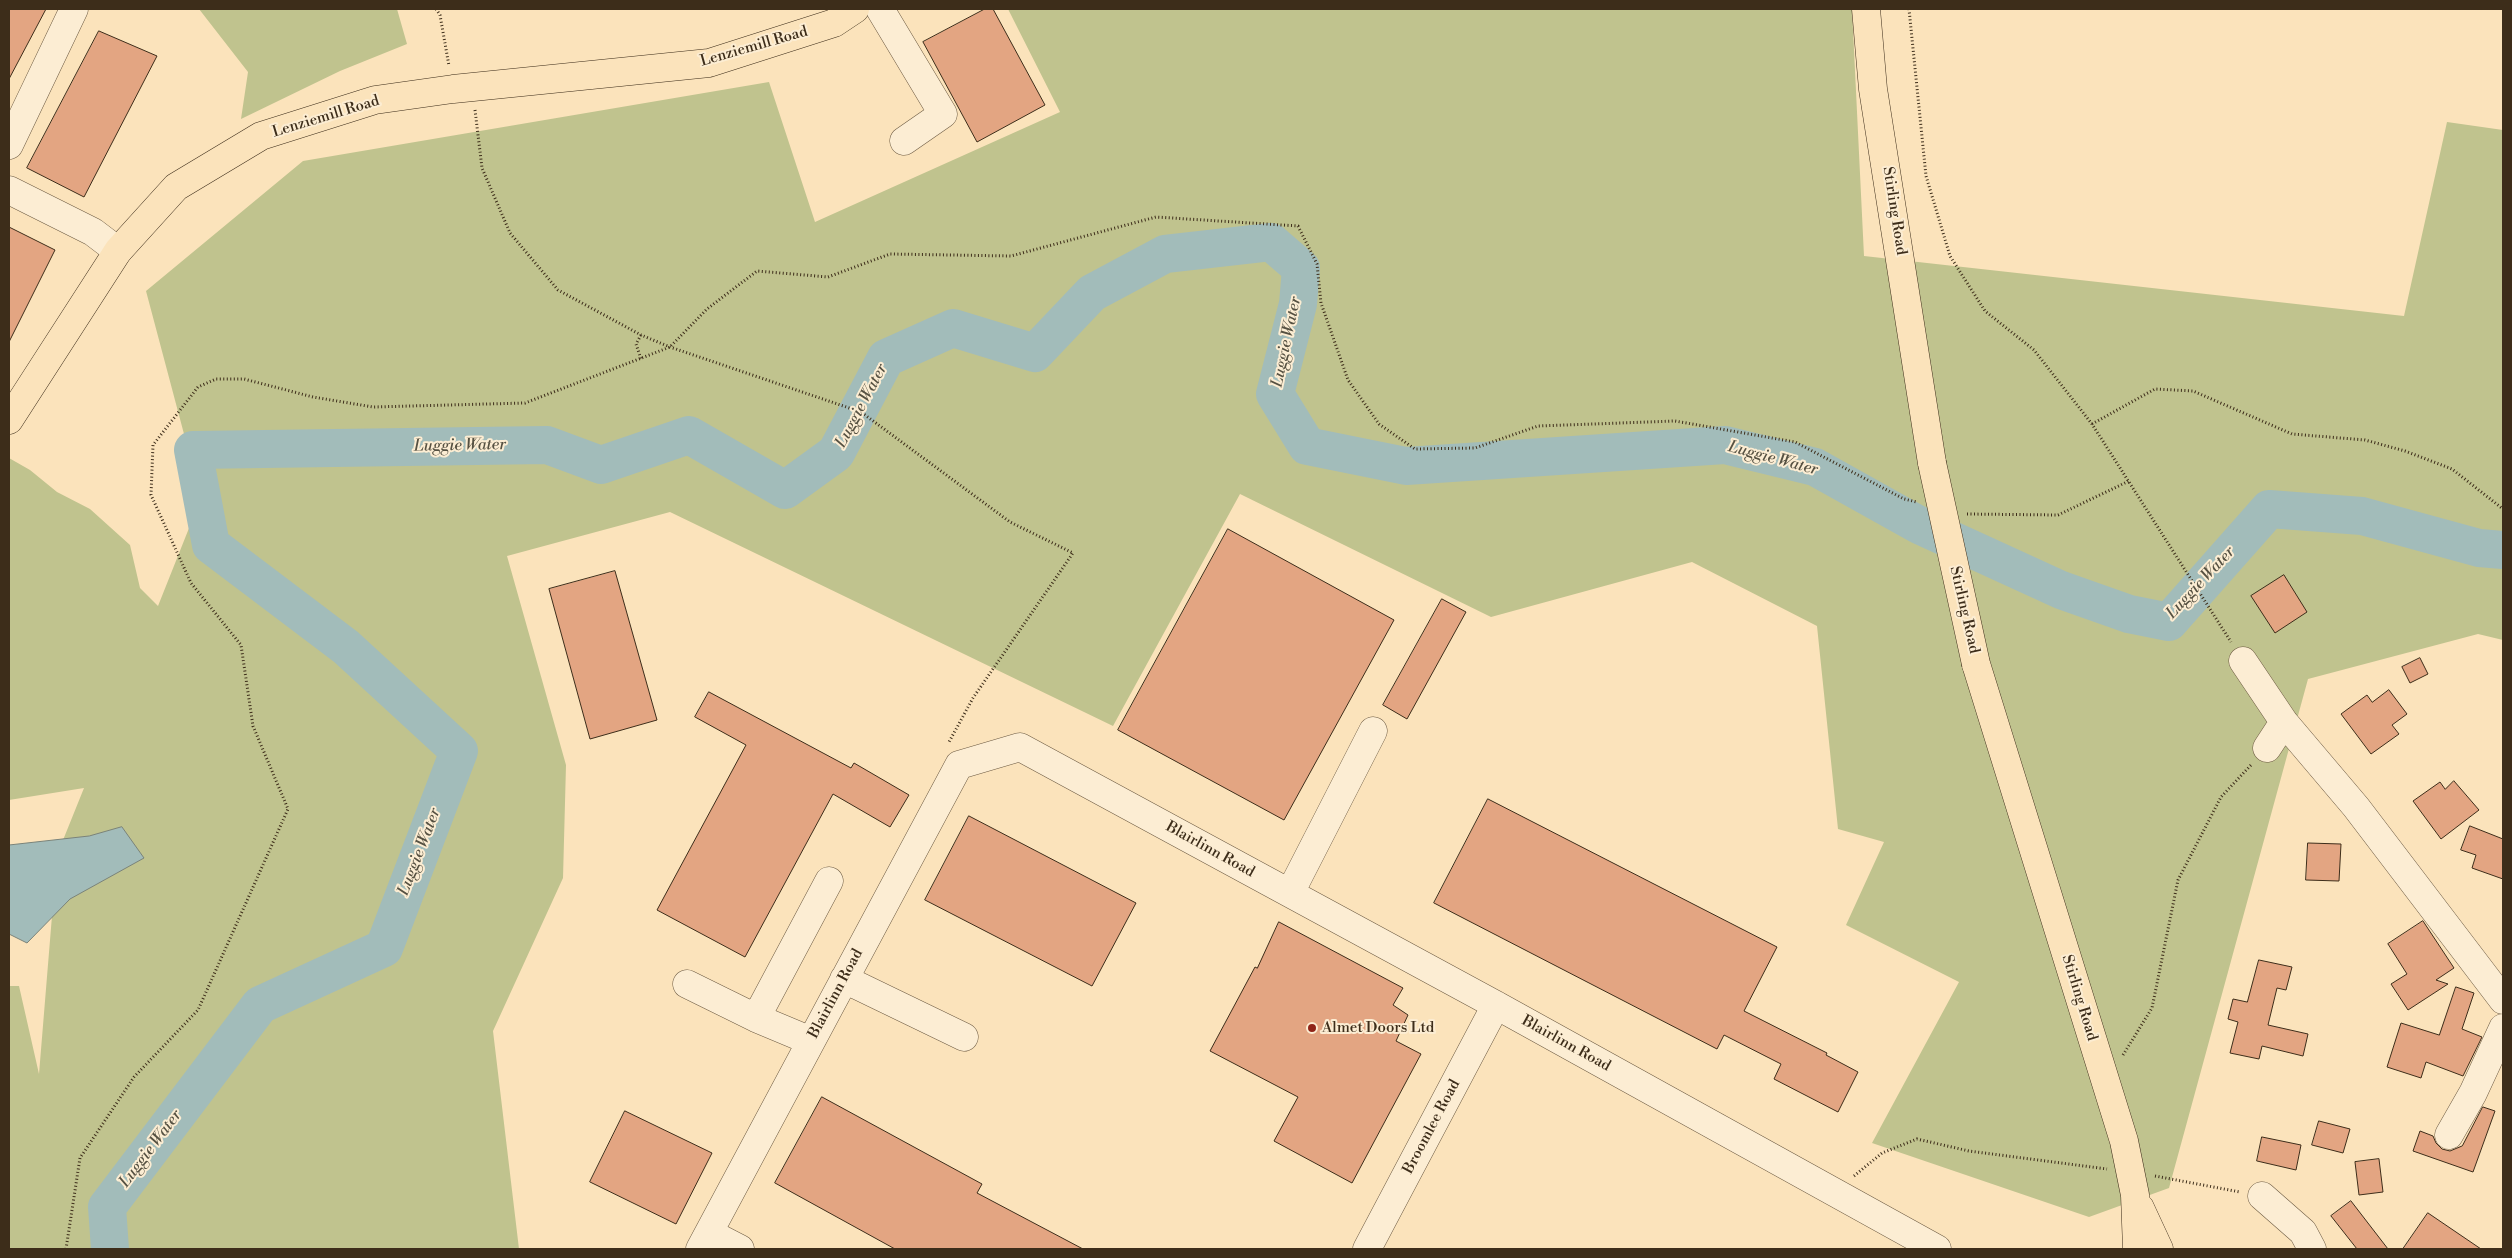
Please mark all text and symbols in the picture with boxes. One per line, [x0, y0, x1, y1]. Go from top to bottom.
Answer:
street label: Lenziemill Road [698, 23, 810, 71]
street label: Lenziemill Road [270, 92, 382, 142]
street label: Stirling Road [1878, 166, 1910, 256]
water label: Luggie Water [1268, 295, 1306, 389]
water label: Luggie Water [832, 361, 892, 451]
water label: Luggie Water [414, 436, 506, 456]
water label: Luggie Water [1726, 438, 1820, 480]
water label: Luggie Water [2163, 543, 2239, 623]
street label: Stirling Road [1945, 565, 1983, 655]
water label: Luggie Water [395, 806, 445, 898]
street label: Blairlinn Road [1162, 818, 1258, 882]
street label: Blairlinn Road [805, 946, 867, 1042]
street label: Stirling Road [2057, 953, 2101, 1043]
street label: Blairlinn Road [1518, 1012, 1614, 1076]
place label: Almet Doors Ltd [1322, 1019, 1434, 1037]
marker: Almet Doors Ltd [1306, 1022, 1318, 1034]
street label: Broomlee Road [1400, 1077, 1464, 1177]
water label: Luggie Water [116, 1107, 186, 1191]

